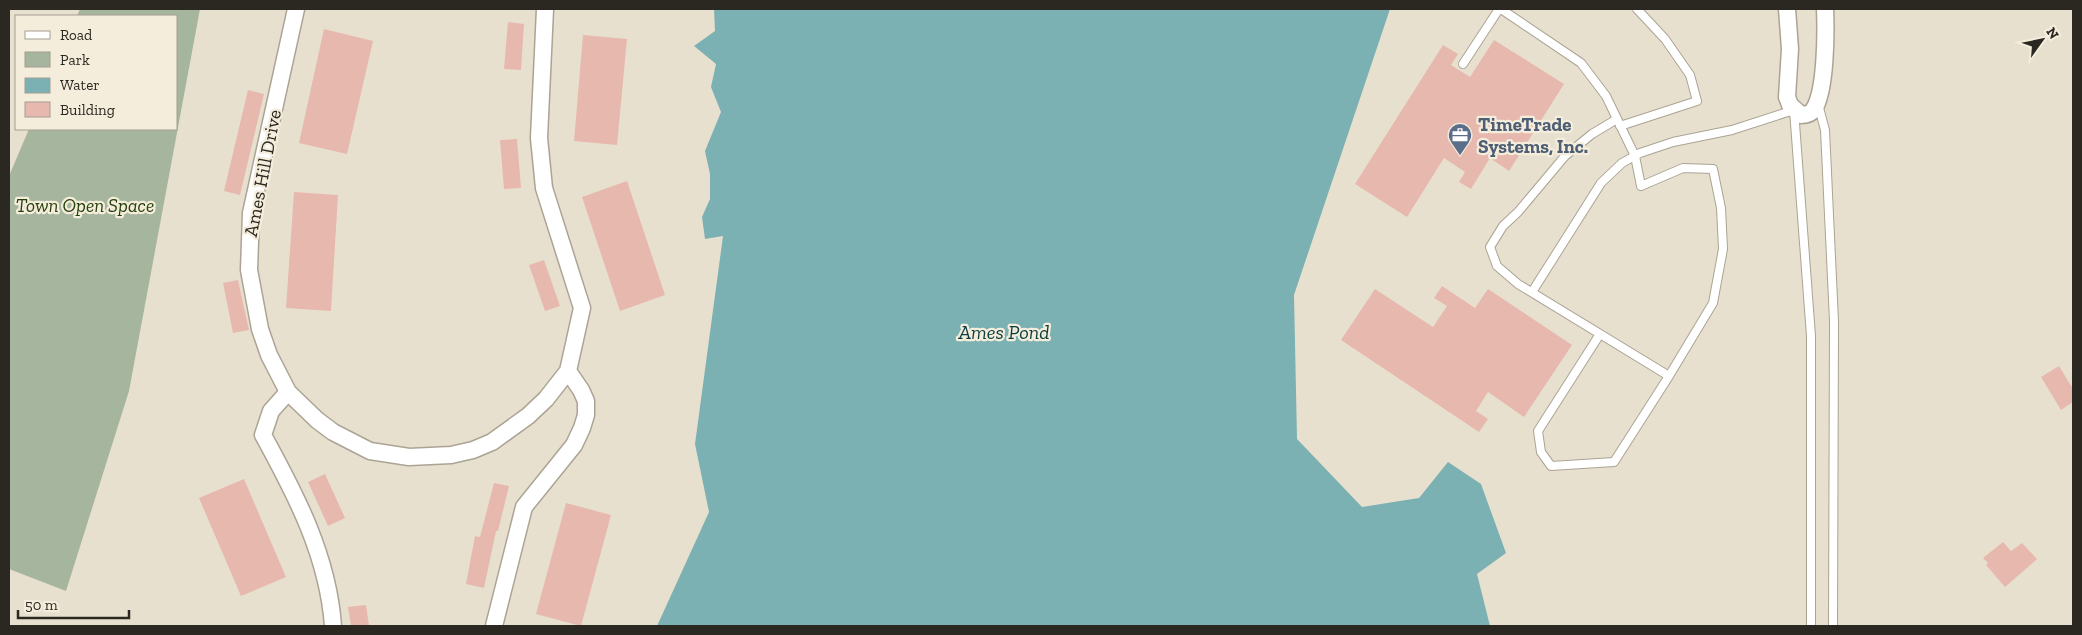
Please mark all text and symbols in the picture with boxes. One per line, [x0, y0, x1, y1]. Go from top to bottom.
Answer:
legend [15, 15, 178, 130]
north arrow [2017, 15, 2067, 65]
text: N [2042, 24, 2063, 43]
text: Road [60, 26, 93, 44]
text: Park [60, 51, 90, 69]
text: Water [60, 76, 100, 94]
text: Building [60, 101, 115, 119]
street label: Ames Hill Drive [239, 107, 286, 239]
place label: TimeTrade Systems, Inc. [1478, 113, 1588, 158]
office icon: TimeTrade Systems, Inc. [1447, 122, 1473, 156]
park label: Town Open Space [16, 194, 154, 217]
water label: Ames Pond [958, 320, 1049, 344]
scale bar [18, 588, 129, 620]
text: 50 m [25, 596, 58, 614]

